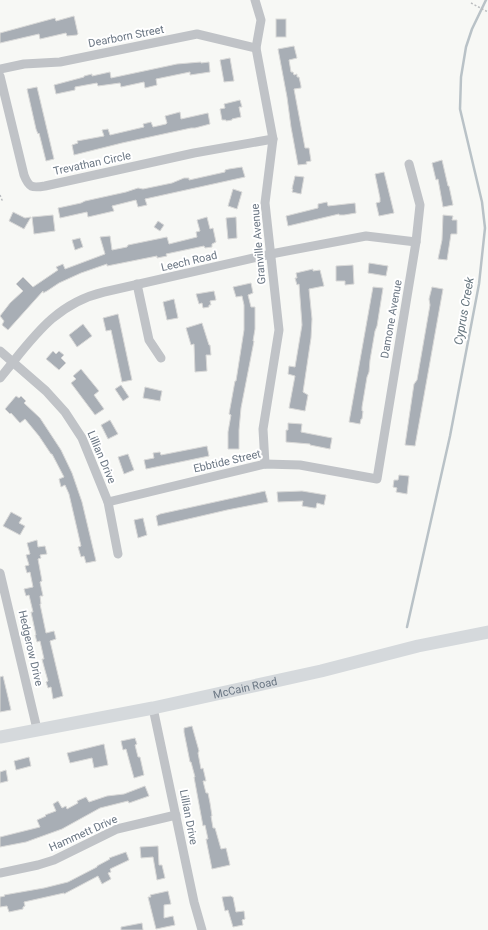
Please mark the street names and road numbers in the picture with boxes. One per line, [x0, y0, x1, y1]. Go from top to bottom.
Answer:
street label: Dearborn Street [87, 23, 165, 50]
street label: Trevathan Circle [52, 149, 132, 178]
street label: Granville Avenue [248, 203, 269, 285]
street label: Leech Road [160, 249, 219, 274]
street label: Damone Avenue [378, 279, 405, 359]
street label: Lillian Drive [85, 429, 119, 486]
street label: Ebbtide Street [192, 447, 262, 476]
street label: Hedgerow Drive [15, 609, 46, 687]
street label: McCain Road [212, 675, 278, 702]
street label: Lillian Drive [177, 788, 200, 846]
street label: Hammett Drive [47, 812, 120, 854]

